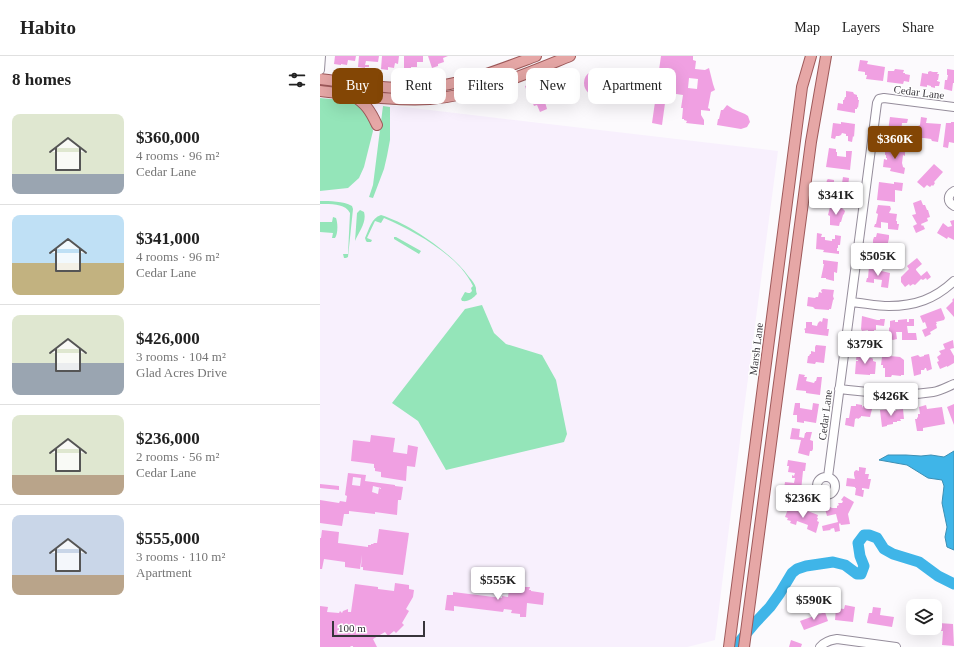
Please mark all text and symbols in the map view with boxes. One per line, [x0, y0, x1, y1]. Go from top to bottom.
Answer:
text: Habito [20, 17, 76, 38]
text: Map [794, 20, 820, 35]
text: Layers [842, 20, 880, 35]
text: Share [902, 20, 934, 35]
chip: Buy [332, 68, 383, 104]
chip: Rent [391, 68, 446, 104]
chip: Filters [454, 68, 518, 104]
chip: New [526, 68, 580, 104]
chip: Apartment [588, 68, 676, 104]
icon: filters [286, 69, 308, 91]
text: 8 homes [12, 70, 71, 89]
street label: Cedar Lane [893, 83, 945, 101]
pin: $360K [867, 126, 923, 160]
text: $360,000 [136, 128, 200, 147]
icon: home [44, 130, 92, 178]
text: $360K [877, 131, 913, 146]
text: 4 rooms · 96 m² [136, 148, 219, 163]
text: Cedar Lane [136, 164, 196, 179]
pin: $341K [808, 182, 864, 216]
text: $341K [818, 187, 854, 202]
text: $341,000 [136, 229, 200, 248]
icon: home [44, 231, 92, 279]
pin: $505K [850, 243, 906, 277]
text: $505K [860, 248, 896, 263]
text: 4 rooms · 96 m² [136, 249, 219, 264]
text: Cedar Lane [136, 265, 196, 280]
street label: Marsh Lane [747, 322, 765, 376]
text: $426,000 [136, 329, 200, 348]
icon: home [44, 331, 92, 379]
pin: $379K [837, 331, 893, 365]
text: $379K [847, 336, 883, 351]
text: 3 rooms · 104 m² [136, 349, 226, 364]
text: Glad Acres Drive [136, 365, 227, 380]
pin: $426K [863, 383, 919, 417]
text: $426K [873, 388, 909, 403]
street label: Cedar Lane [816, 389, 834, 441]
text: $236,000 [136, 429, 200, 448]
icon: home [44, 431, 92, 479]
text: 2 rooms · 56 m² [136, 449, 219, 464]
text: Cedar Lane [136, 465, 196, 480]
pin: $236K [775, 485, 831, 519]
text: $236K [785, 490, 821, 505]
text: $555,000 [136, 529, 200, 548]
icon: home [44, 531, 92, 579]
text: 3 rooms · 110 m² [136, 549, 225, 564]
text: Apartment [136, 565, 192, 580]
pin: $555K [470, 567, 526, 601]
text: $555K [480, 572, 516, 587]
pin: $590K [786, 587, 842, 621]
text: $590K [796, 592, 832, 607]
map controls [906, 599, 942, 635]
button: layers [906, 599, 942, 635]
scale bar [332, 619, 425, 638]
text: 100 m [338, 622, 366, 634]

